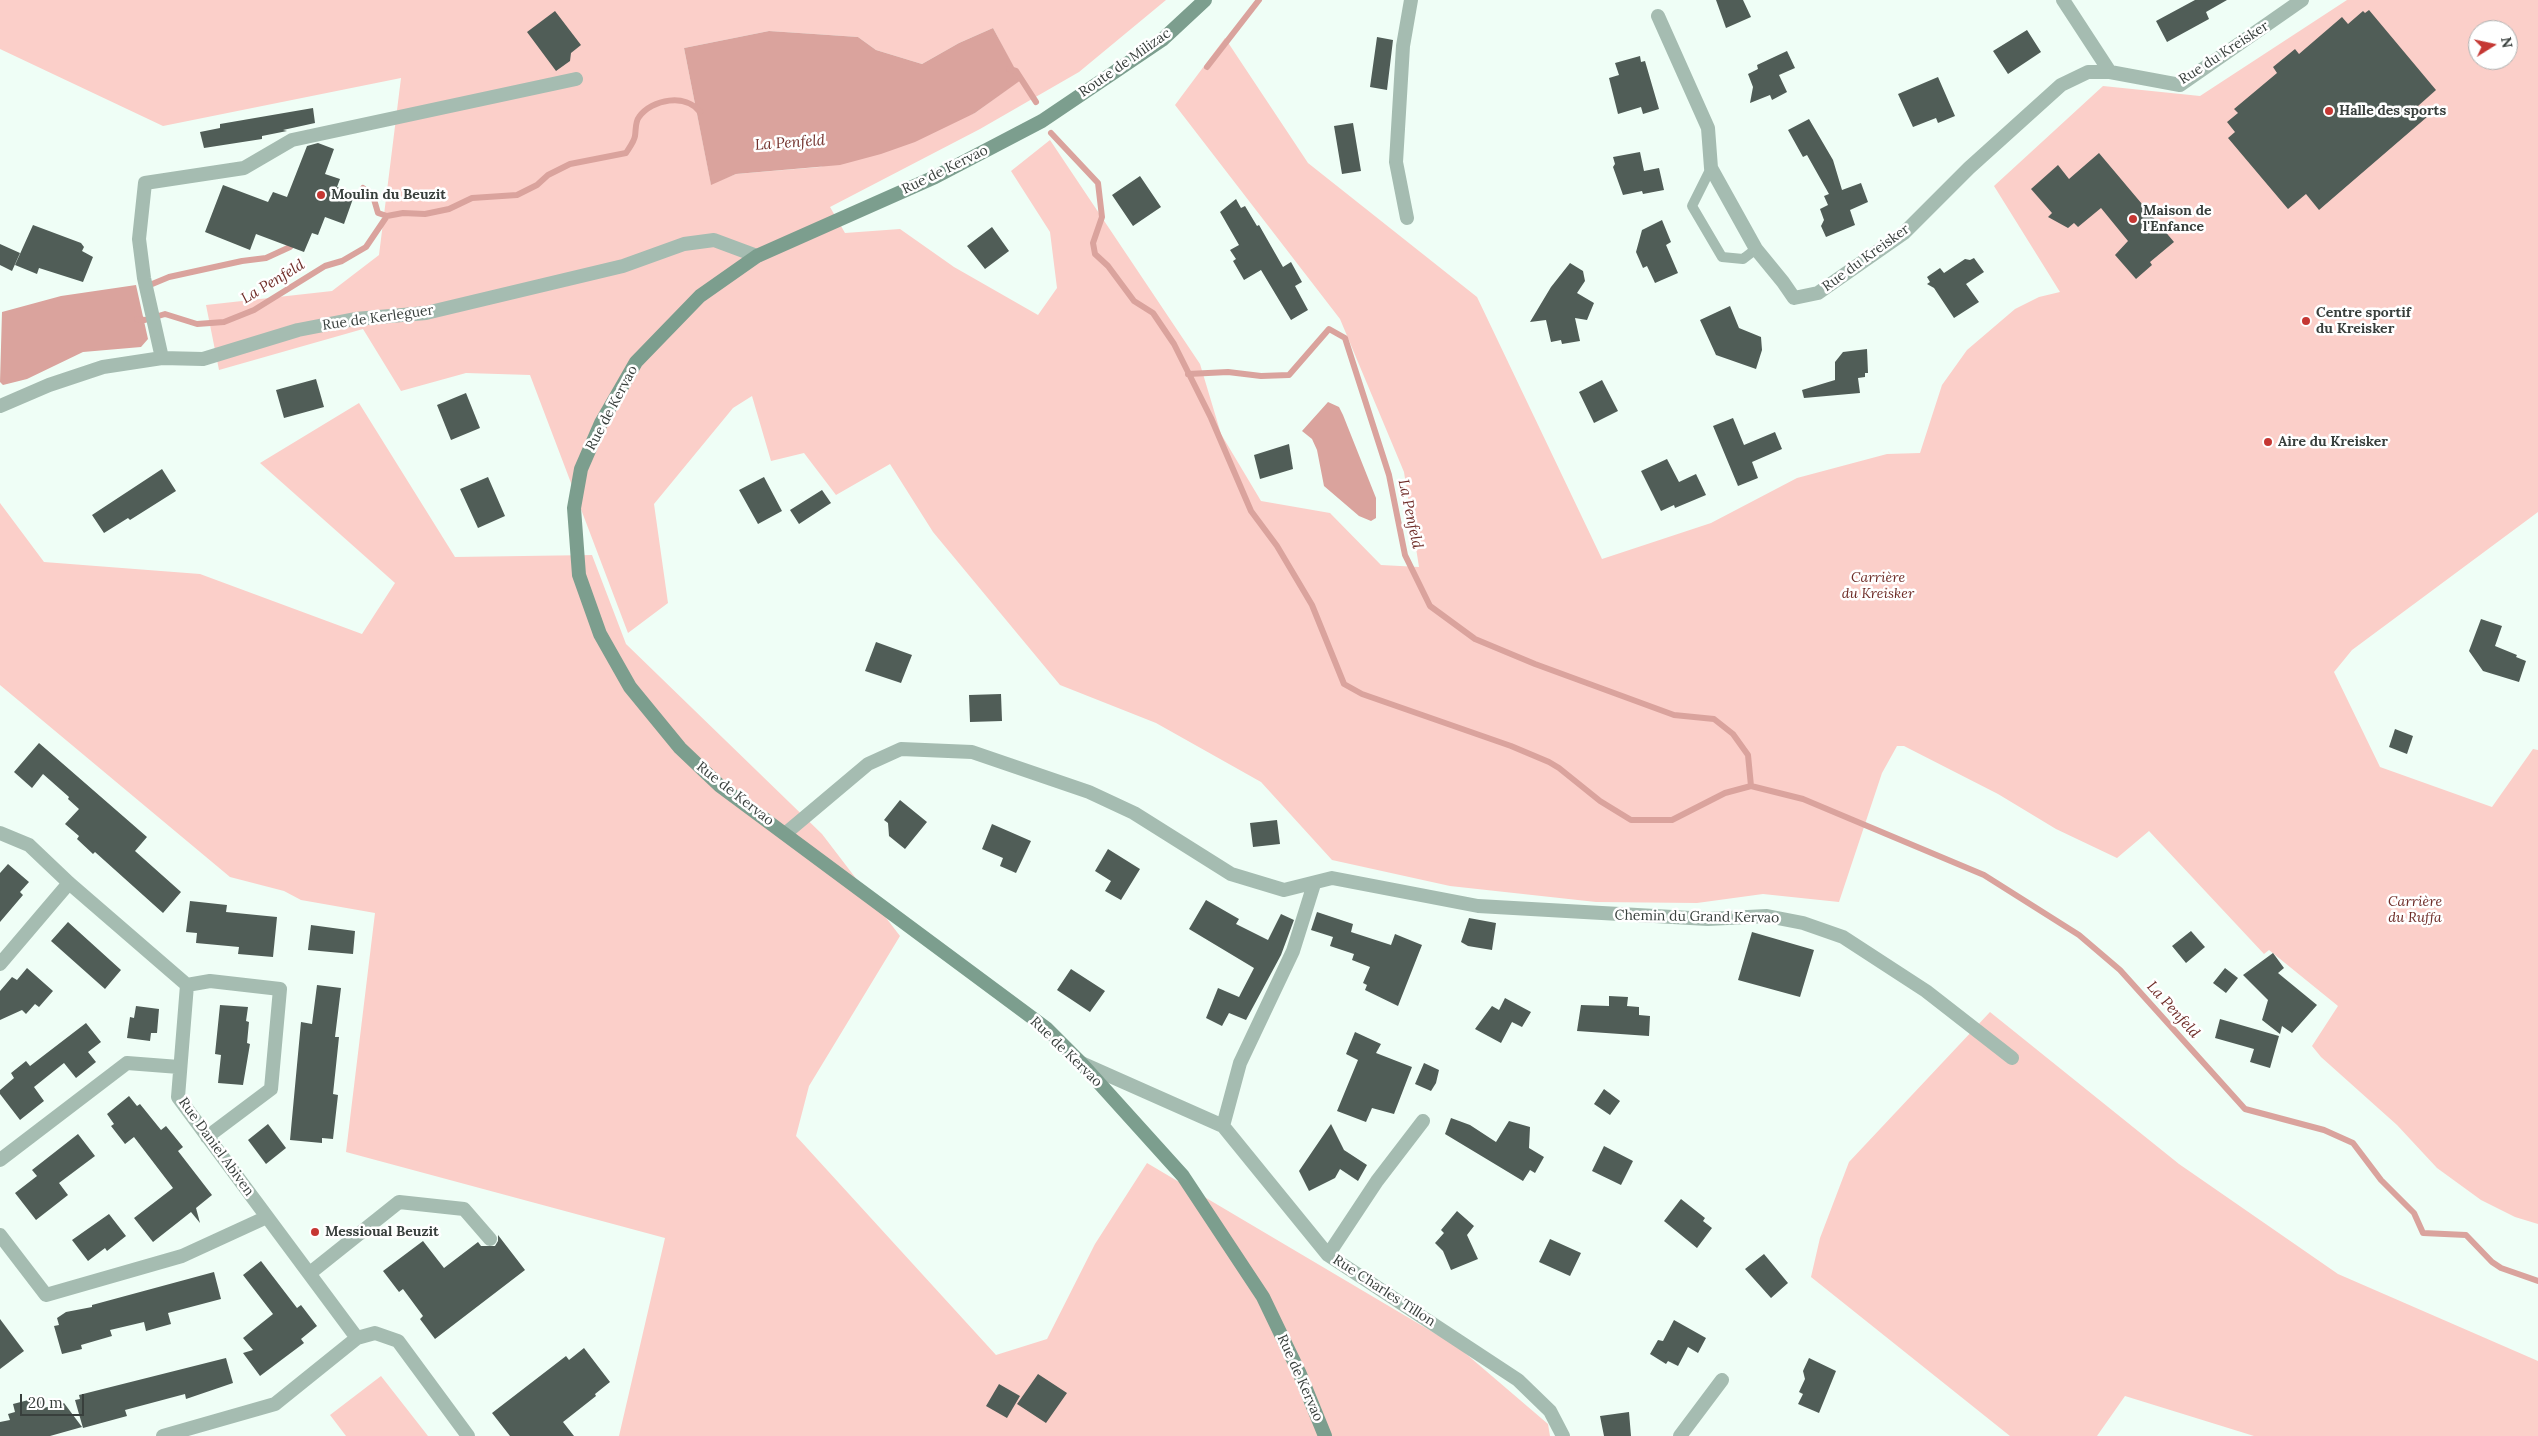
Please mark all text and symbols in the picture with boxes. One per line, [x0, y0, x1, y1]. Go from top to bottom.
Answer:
street label: Rue du Kreisker [2176, 18, 2272, 88]
north arrow [2468, 20, 2518, 70]
street label: Route de Milizac [1076, 25, 1174, 101]
text: N [2497, 36, 2517, 49]
place label: Halle des sports [2339, 103, 2446, 119]
marker: Halle des sports [2323, 105, 2335, 117]
water label: La Penfeld [754, 132, 826, 154]
street label: Rue de Kervao [899, 142, 991, 198]
place label: Moulin du Beuzit [331, 187, 446, 203]
marker: Moulin du Beuzit [315, 189, 327, 201]
place label: Maison de l'Enfance [2143, 203, 2212, 236]
marker: Maison de l'Enfance [2127, 213, 2139, 225]
street label: Rue du Kreisker [1819, 221, 1913, 295]
water label: La Penfeld [238, 256, 308, 308]
street label: Rue de Kerleguer [321, 302, 435, 334]
place label: Centre sportif du Kreisker [2316, 305, 2411, 338]
marker: Centre sportif du Kreisker [2300, 315, 2312, 327]
street label: Rue de Kervao [583, 363, 641, 453]
place label: Aire du Kreisker [2278, 434, 2388, 450]
marker: Aire du Kreisker [2262, 436, 2274, 448]
water label: La Penfeld [1394, 478, 1426, 550]
park label: Carrière du Kreisker [1842, 570, 1914, 602]
street label: Rue de Kervao [693, 759, 777, 829]
park label: Carrière du Ruffa [2388, 894, 2442, 926]
street label: Chemin du Grand Kervao [1615, 907, 1779, 927]
water label: La Penfeld [2143, 978, 2203, 1042]
street label: Rue de Kervao [1027, 1013, 1105, 1091]
street label: Rue Daniel Abiven [175, 1095, 257, 1199]
place label: Messioual Beuzit [325, 1224, 439, 1240]
marker: Messioual Beuzit [309, 1226, 321, 1238]
street label: Rue Charles Tillon [1330, 1252, 1438, 1330]
street label: Rue de Kervao [1273, 1332, 1327, 1424]
scale bar [22, 1384, 86, 1416]
text: 20 m [28, 1393, 63, 1412]

